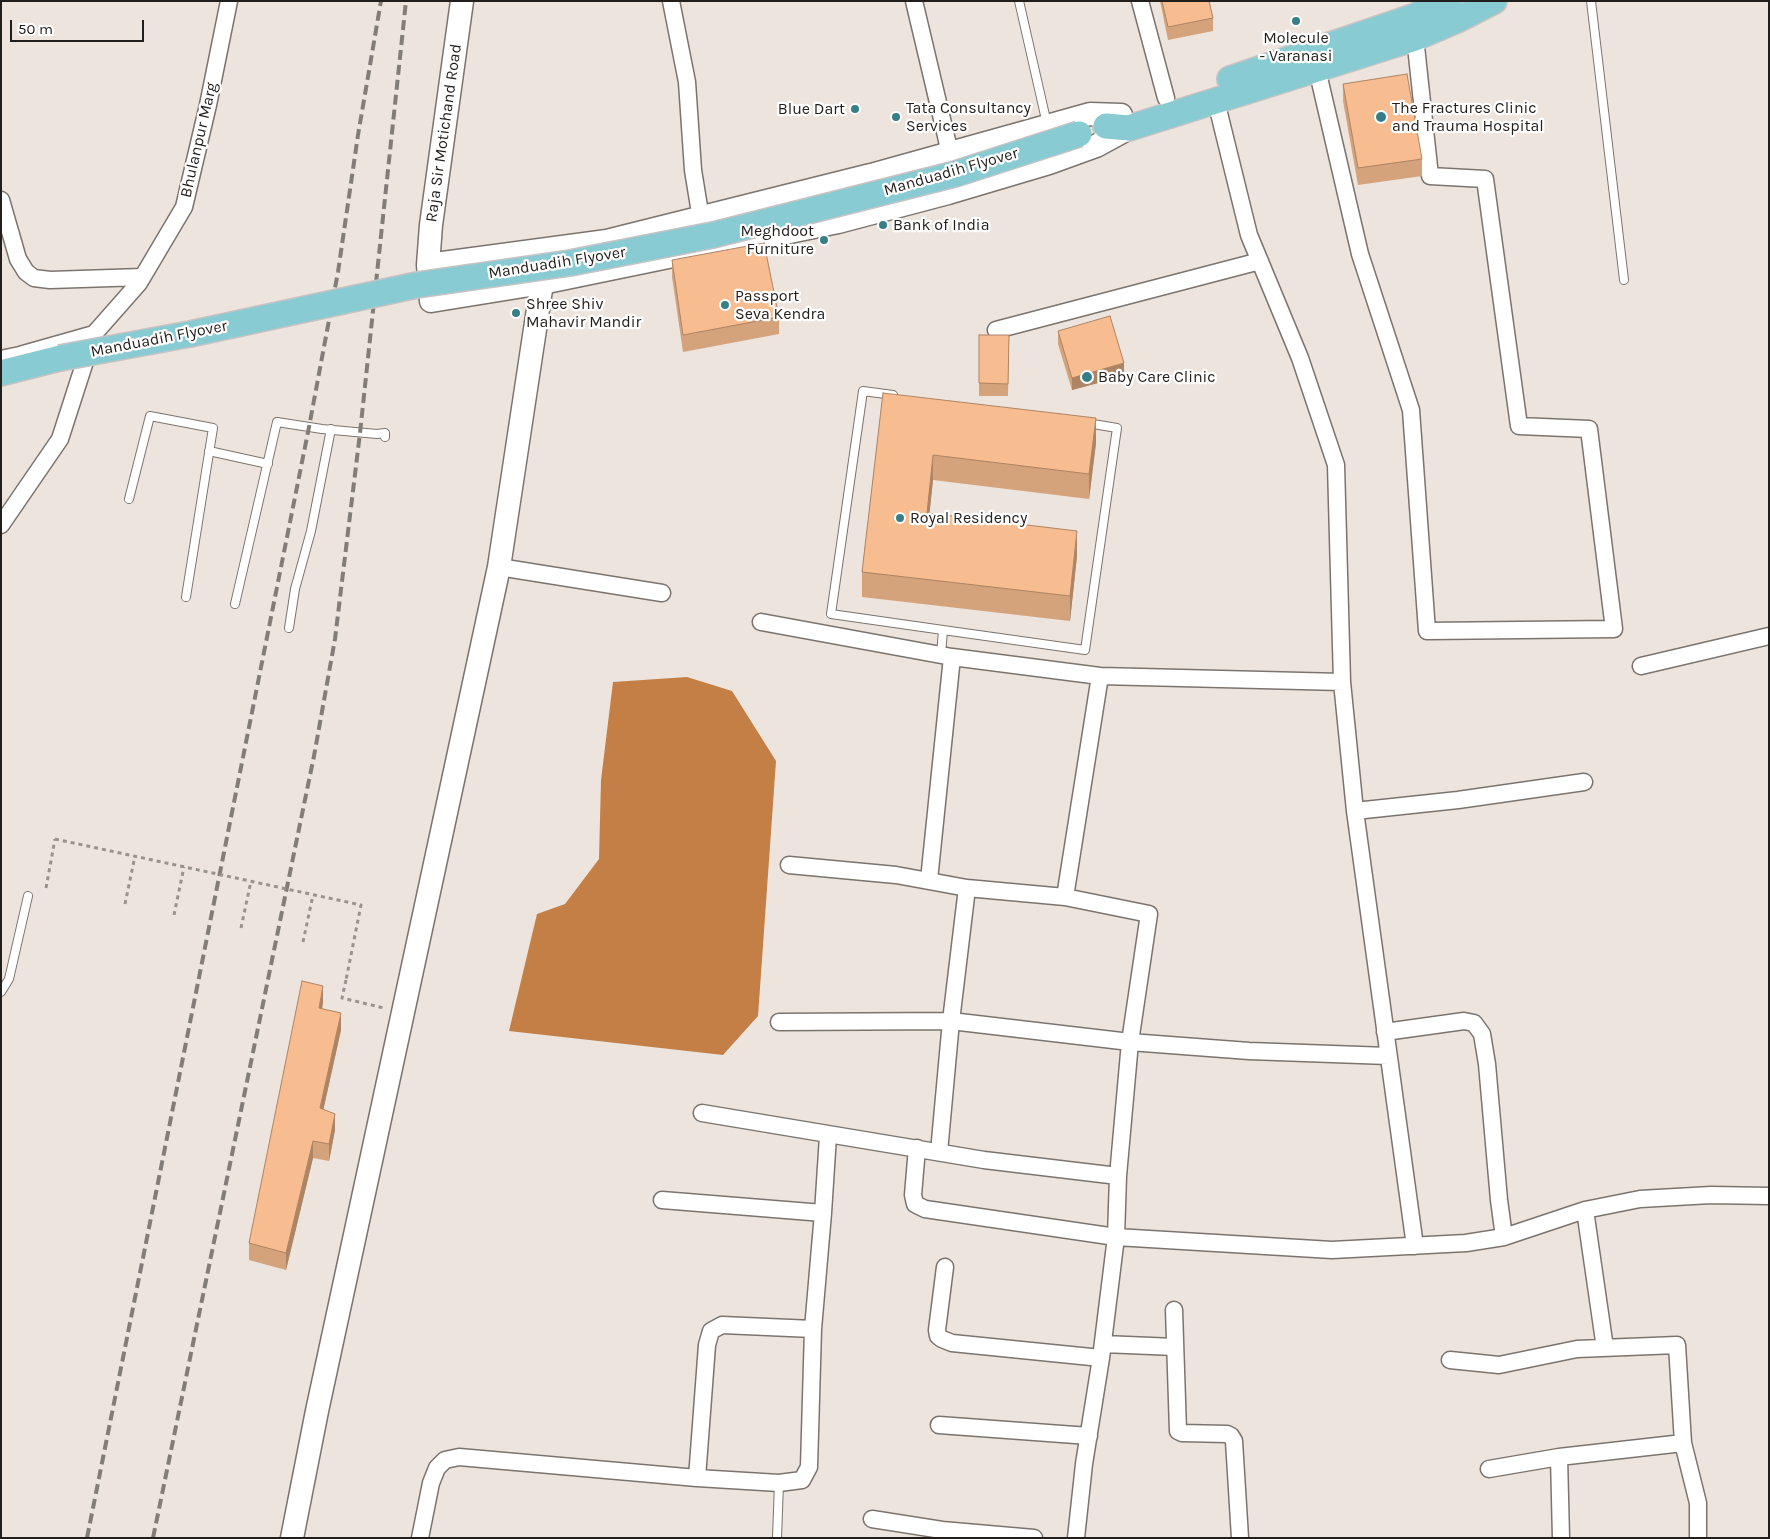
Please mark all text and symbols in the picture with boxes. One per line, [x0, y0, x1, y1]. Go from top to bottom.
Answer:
scale bar [12, 10, 146, 42]
marker: Molecule - Varanasi [1290, 15, 1302, 27]
text: 50 m [18, 20, 53, 38]
place label: Molecule - Varanasi [1260, 28, 1332, 66]
street label: Raja Sir Motichand Road [422, 43, 466, 223]
street label: Bhulanpur Marg [176, 80, 222, 200]
place label: Tata Consultancy Services [906, 98, 1031, 136]
place label: The Fractures Clinic and Trauma Hospital [1392, 98, 1544, 136]
place label: Blue Dart [778, 99, 845, 119]
marker: Blue Dart [849, 103, 861, 115]
marker: The Fractures Clinic and Trauma Hospital [1374, 110, 1388, 124]
marker: Tata Consultancy Services [890, 111, 902, 123]
street label: Manduadih Flyover [882, 144, 1020, 200]
place label: Bank of India [893, 215, 989, 235]
marker: Bank of India [877, 219, 889, 231]
place label: Meghdoot Furniture [741, 221, 814, 259]
marker: Meghdoot Furniture [818, 234, 830, 246]
street label: Manduadih Flyover [487, 243, 627, 283]
place label: Passport Seva Kendra [735, 286, 825, 324]
place label: Shree Shiv Mahavir Mandir [526, 294, 641, 332]
marker: Passport Seva Kendra [719, 299, 731, 311]
marker: Shree Shiv Mahavir Mandir [510, 307, 522, 319]
street label: Manduadih Flyover [89, 316, 229, 362]
place label: Baby Care Clinic [1098, 367, 1216, 387]
marker: Baby Care Clinic [1080, 370, 1094, 384]
place label: Royal Residency [910, 508, 1027, 528]
marker: Royal Residency [894, 512, 906, 524]

